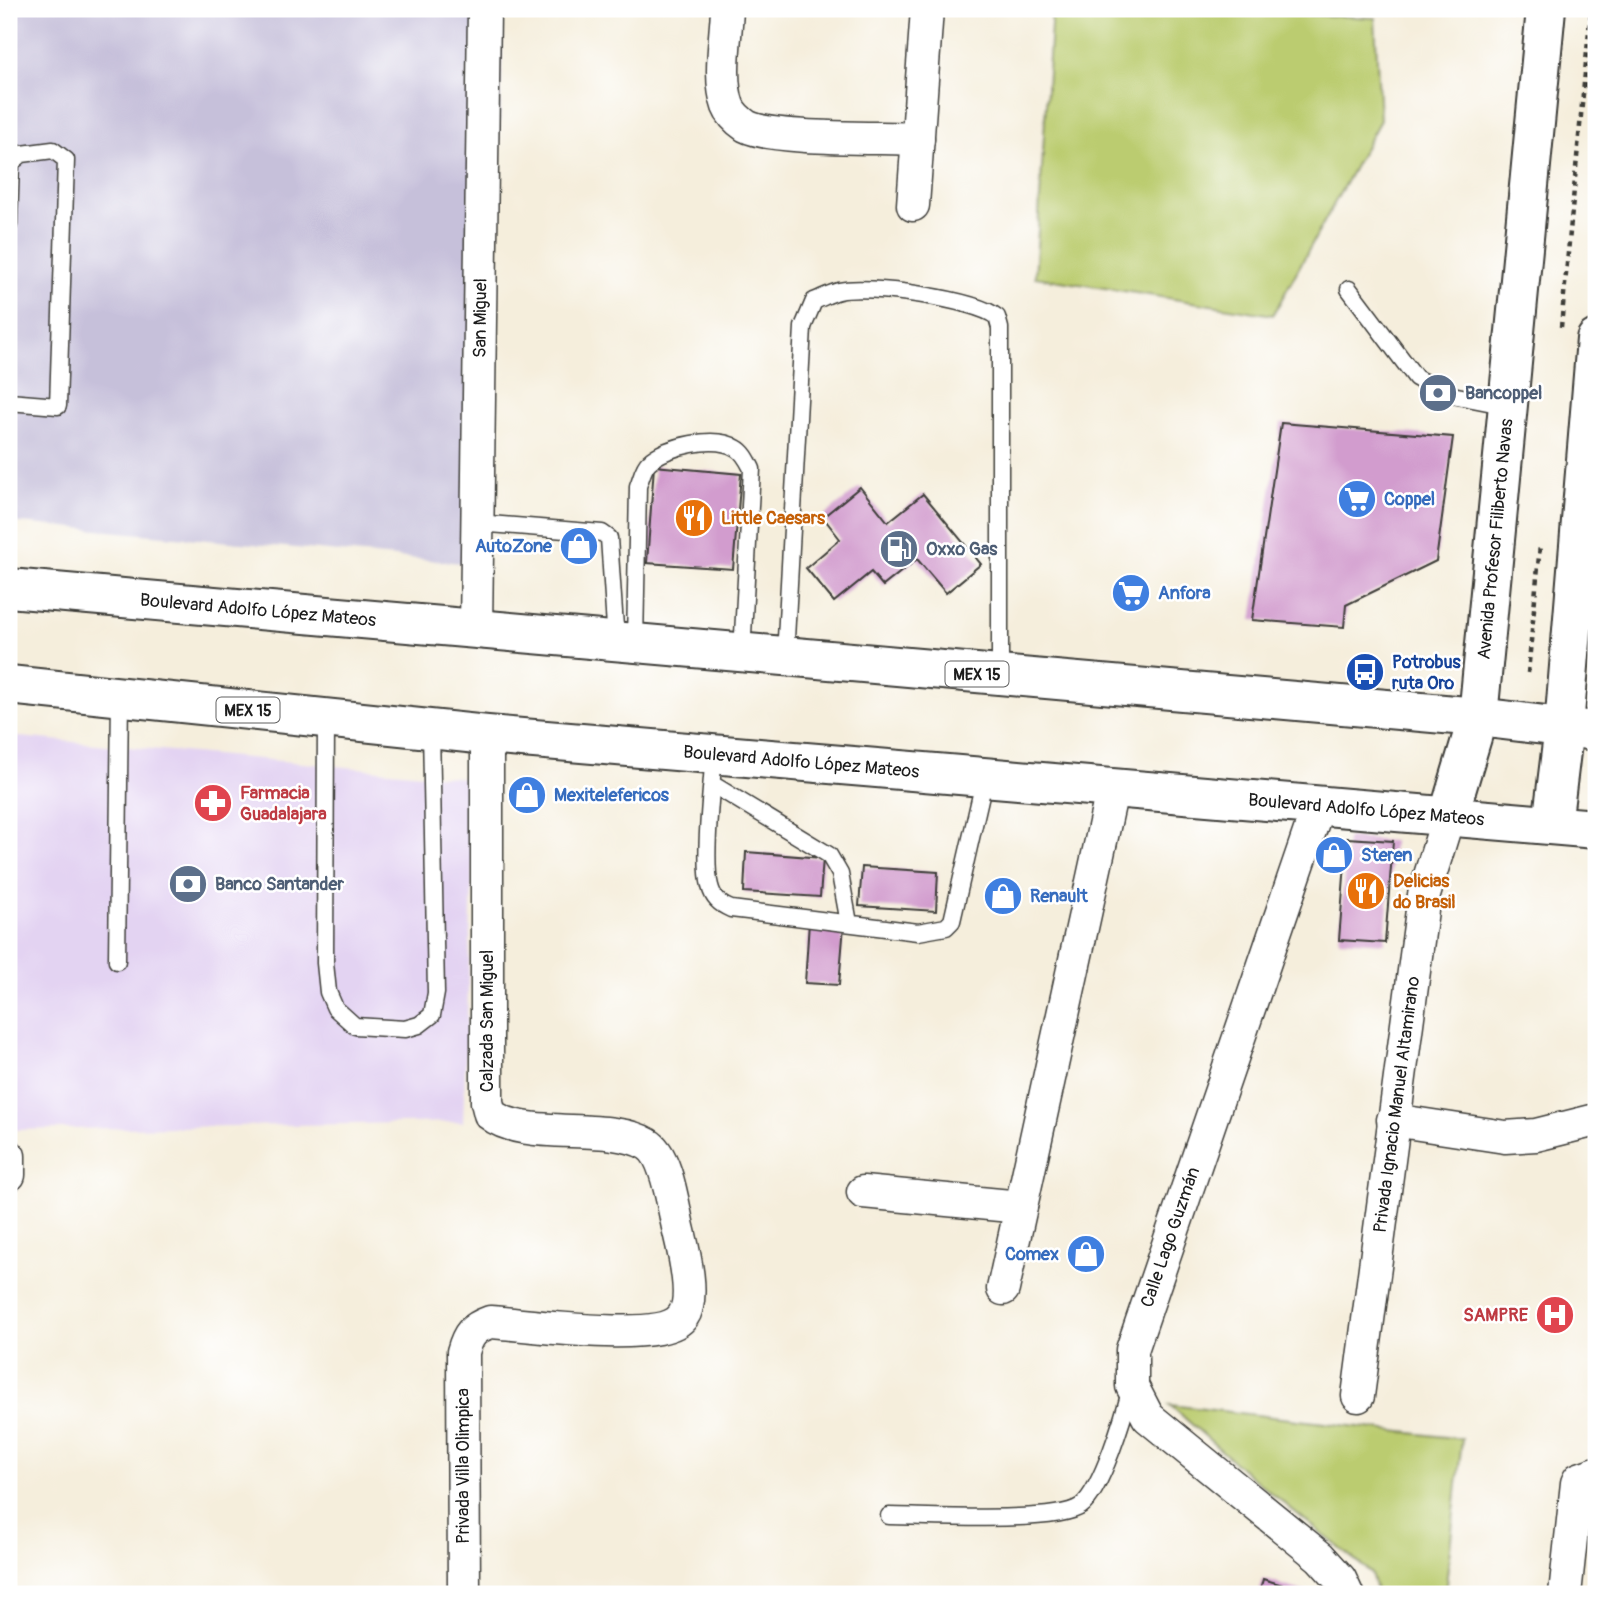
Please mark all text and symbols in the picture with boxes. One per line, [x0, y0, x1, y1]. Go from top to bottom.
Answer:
street label: San Miguel [469, 278, 493, 358]
bank icon: Bancoppel [1417, 372, 1459, 414]
place label: Bancoppel [1465, 382, 1542, 405]
street label: Avenida Profesor Filiberto Navas [1473, 418, 1519, 661]
supermarket icon: Coppel [1336, 478, 1378, 520]
place label: Coppel [1384, 488, 1435, 511]
restaurant icon: Little Caesars [673, 497, 715, 539]
place label: Little Caesars [721, 507, 826, 530]
shop icon: AutoZone [558, 525, 600, 567]
fuel station icon: Oxxo Gas [878, 528, 920, 570]
place label: AutoZone [475, 535, 553, 558]
place label: Oxxo Gas [926, 538, 998, 561]
supermarket icon: Anfora [1110, 572, 1152, 614]
place label: Anfora [1158, 582, 1211, 605]
street label: Boulevard Adolfo López Mateos [139, 589, 377, 632]
bus stop icon: Potrobus ruta Oro [1344, 651, 1386, 693]
place label: Potrobus ruta Oro [1392, 651, 1461, 695]
road number: MEX 15 [946, 662, 1009, 687]
road number: MEX 15 [216, 698, 280, 722]
street label: Boulevard Adolfo López Mateos [682, 741, 920, 784]
shop icon: Mexitelefericos [506, 774, 548, 816]
pharmacy icon: Farmacia Guadalajara [192, 782, 234, 824]
place label: Farmacia Guadalajara [240, 782, 327, 826]
place label: Mexitelefericos [554, 784, 670, 807]
street label: Boulevard Adolfo López Mateos [1247, 789, 1485, 831]
shop icon: Steren [1313, 834, 1355, 876]
place label: Steren [1361, 844, 1412, 867]
bank icon: Banco Santander [167, 863, 209, 905]
restaurant icon: Delicias do Brasil [1345, 870, 1387, 912]
place label: Delicias do Brasil [1393, 870, 1456, 914]
place label: Banco Santander [215, 873, 344, 896]
shop icon: Renault [982, 875, 1024, 917]
place label: Renault [1030, 885, 1088, 908]
street label: Calzada San Miguel [476, 950, 499, 1092]
street label: Privada Ignacio Manuel Altamirano [1369, 975, 1425, 1234]
street label: Calle Lago Guzmán [1136, 1164, 1205, 1310]
shop icon: Comex [1065, 1233, 1107, 1275]
place label: Comex [1005, 1243, 1059, 1266]
hospital icon: SAMPRE [1534, 1294, 1576, 1336]
place label: SAMPRE [1463, 1304, 1529, 1327]
street label: Privada Villa Olimpica [452, 1388, 475, 1544]

